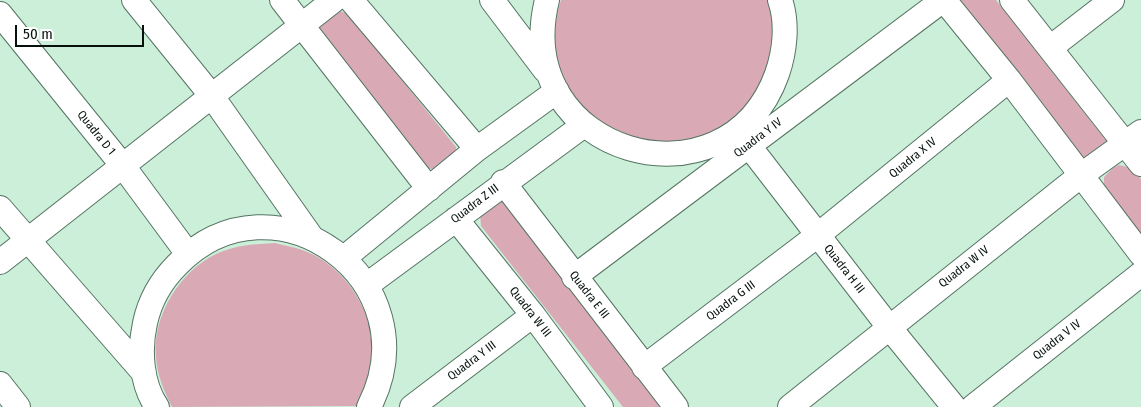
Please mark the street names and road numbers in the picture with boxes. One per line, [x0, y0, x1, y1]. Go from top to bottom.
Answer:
street label: Quadra D 1 [74, 108, 118, 158]
street label: Quadra Y IV [731, 115, 785, 161]
street label: Quadra X IV [886, 135, 940, 181]
street label: Quadra Z III [448, 181, 502, 227]
street label: Quadra H III [820, 242, 868, 296]
street label: Quadra W IV [936, 243, 992, 291]
street label: Quadra E III [566, 268, 612, 322]
street label: Quadra G III [704, 278, 758, 324]
street label: Quadra W III [506, 284, 554, 340]
street label: Quadra V IV [1030, 317, 1084, 363]
street label: Quadra Y III [445, 338, 499, 384]

